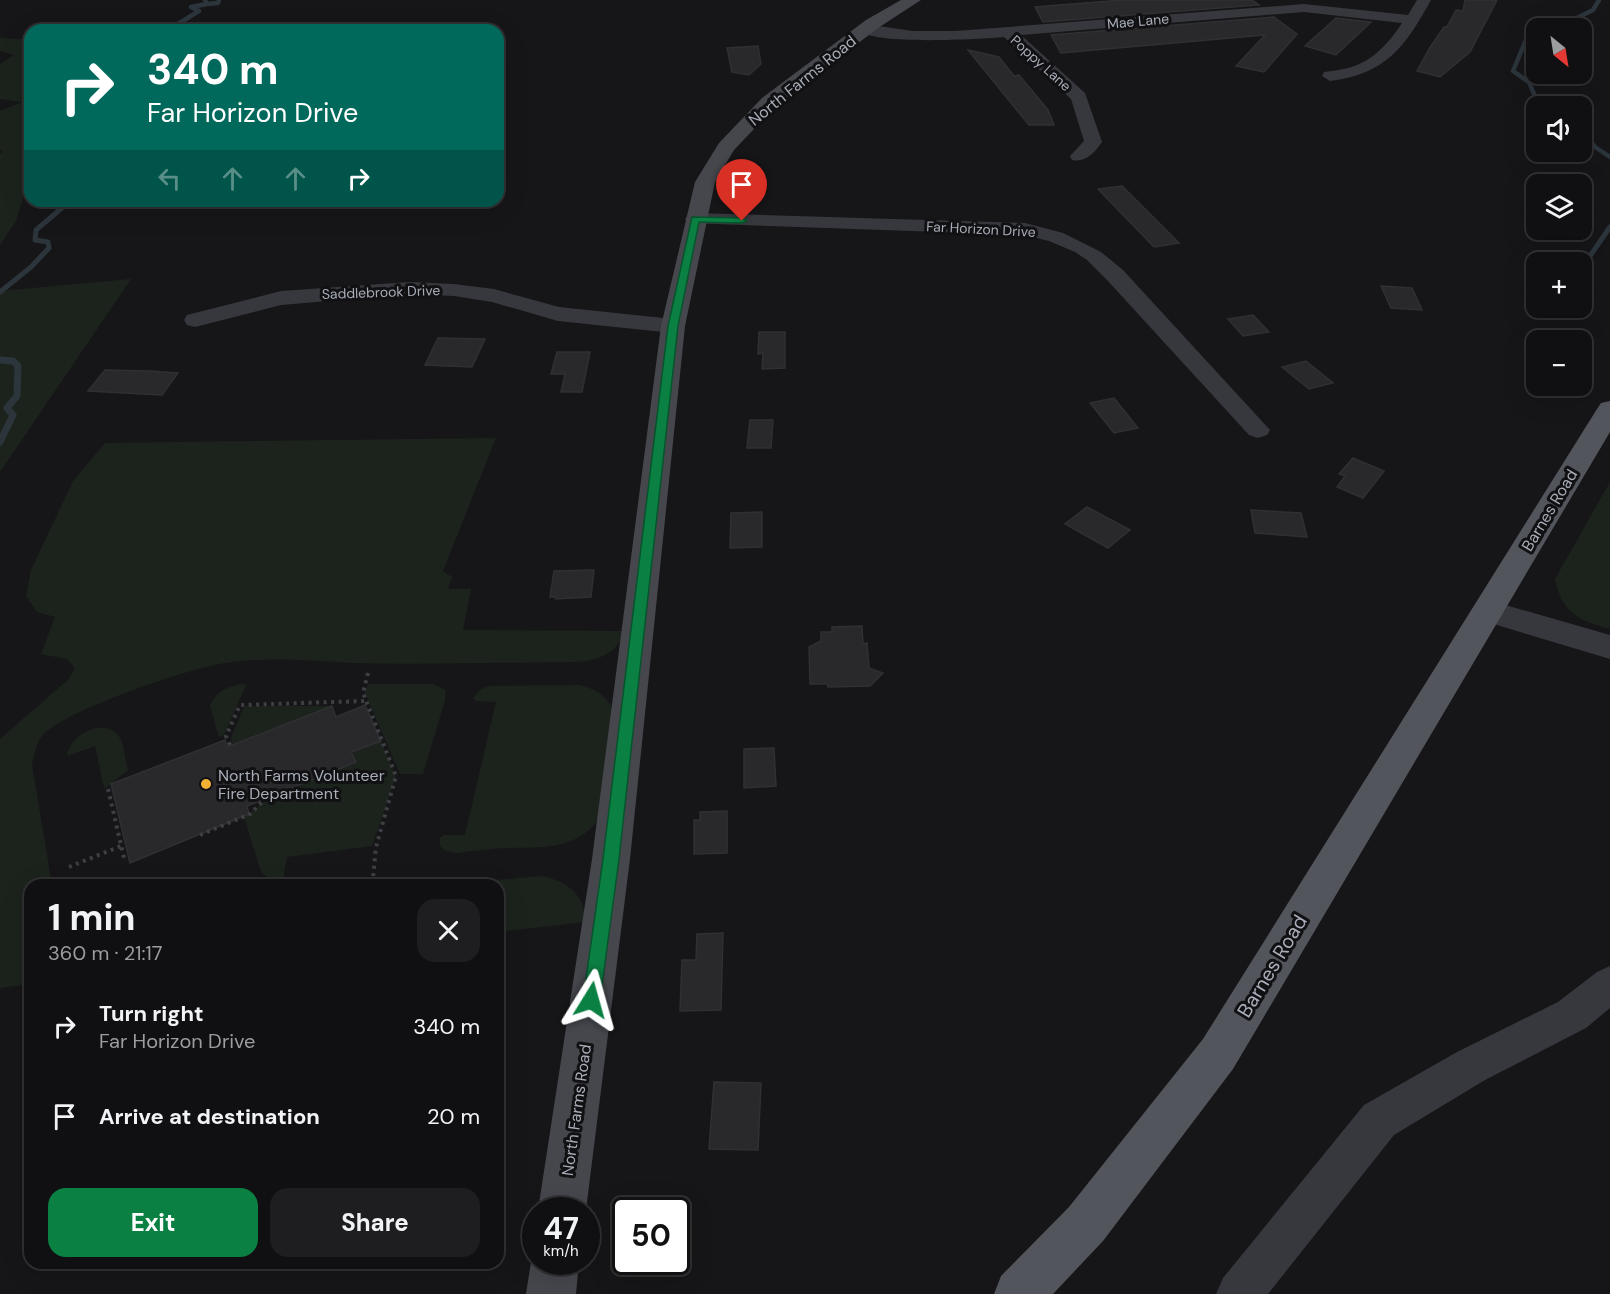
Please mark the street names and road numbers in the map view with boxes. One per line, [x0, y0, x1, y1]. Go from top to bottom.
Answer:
street label: Mae Lane [1106, 9, 1170, 33]
street label: North Farms Road [744, 30, 860, 130]
street label: Poppy Lane [1007, 31, 1075, 95]
street label: Far Horizon Drive [926, 217, 1036, 241]
street label: Saddlebrook Drive [321, 281, 441, 303]
street label: Barnes Road [1517, 465, 1582, 555]
street label: Barnes Road [1231, 910, 1313, 1022]
street label: North Farms Road [557, 1043, 596, 1177]

